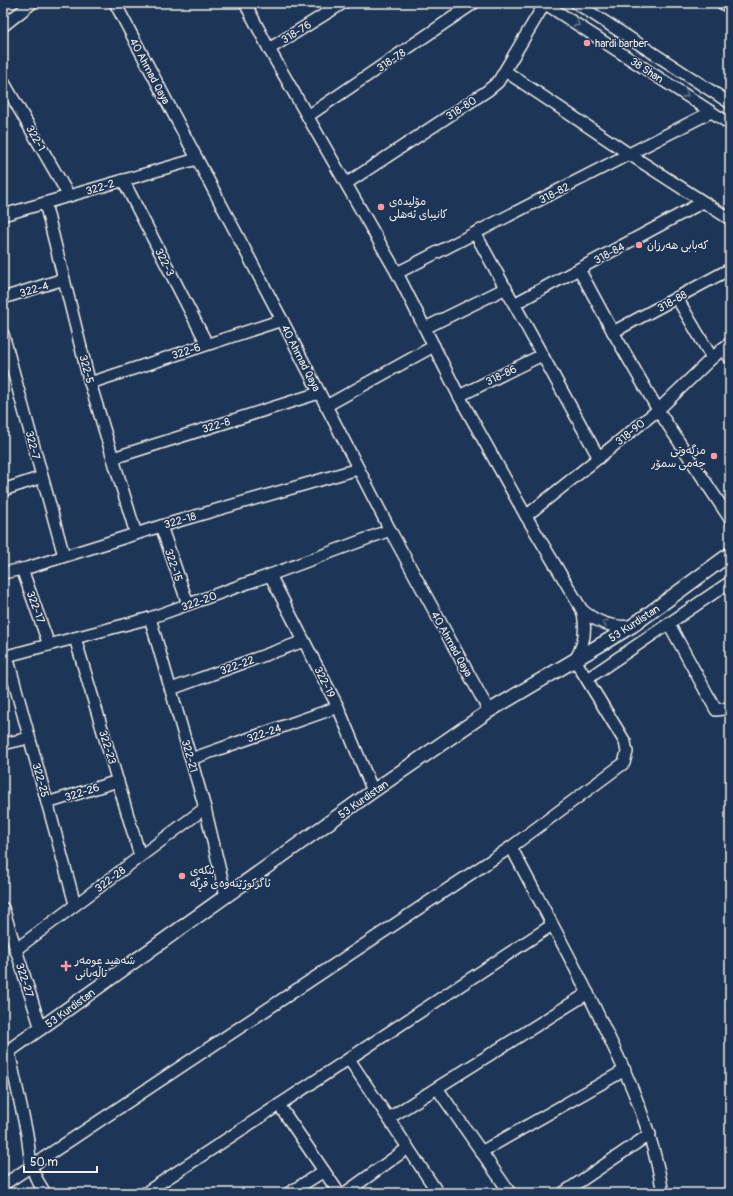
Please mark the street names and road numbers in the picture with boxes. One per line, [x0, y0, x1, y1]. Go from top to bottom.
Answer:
street label: 318-76 [279, 18, 314, 47]
street label: 40 Ahmad Qaya [127, 36, 172, 106]
street label: 318-78 [374, 46, 409, 75]
street label: 38 Shan [628, 55, 666, 86]
street label: 318-80 [444, 94, 479, 123]
street label: 322-1 [23, 123, 48, 153]
street label: 322-2 [84, 177, 116, 198]
street label: 318-82 [537, 180, 572, 207]
street label: 318-84 [592, 240, 627, 267]
street label: 322-3 [152, 246, 177, 278]
street label: 322-4 [18, 279, 51, 300]
street label: 318-88 [655, 288, 690, 315]
street label: 40 Ahmad Qaya [278, 323, 323, 394]
street label: 322-6 [170, 341, 202, 362]
street label: 322-5 [76, 353, 97, 385]
street label: 318-86 [484, 362, 519, 388]
street label: 322-8 [201, 415, 232, 436]
street label: 318-90 [613, 417, 648, 448]
street label: 322-7 [22, 429, 43, 461]
street label: 322-18 [163, 510, 198, 531]
street label: 322-15 [162, 547, 185, 583]
street label: 322-17 [24, 589, 47, 625]
street label: 322-20 [180, 589, 219, 614]
street label: 53 Kurdistan [606, 602, 662, 645]
street label: 40 Ahmad Qaya [428, 609, 475, 679]
street label: 322-22 [218, 653, 256, 678]
street label: 322-19 [311, 665, 338, 700]
street label: 322-24 [245, 721, 284, 745]
street label: 322-23 [96, 728, 119, 766]
street label: 322-21 [179, 738, 200, 774]
street label: 322-25 [29, 761, 52, 799]
street label: 53 Kurdistan [336, 777, 391, 821]
street label: 322-26 [63, 781, 101, 804]
street label: 322-28 [92, 863, 128, 895]
street label: 322-27 [13, 961, 36, 999]
street label: 53 Kurdistan [43, 986, 98, 1031]

